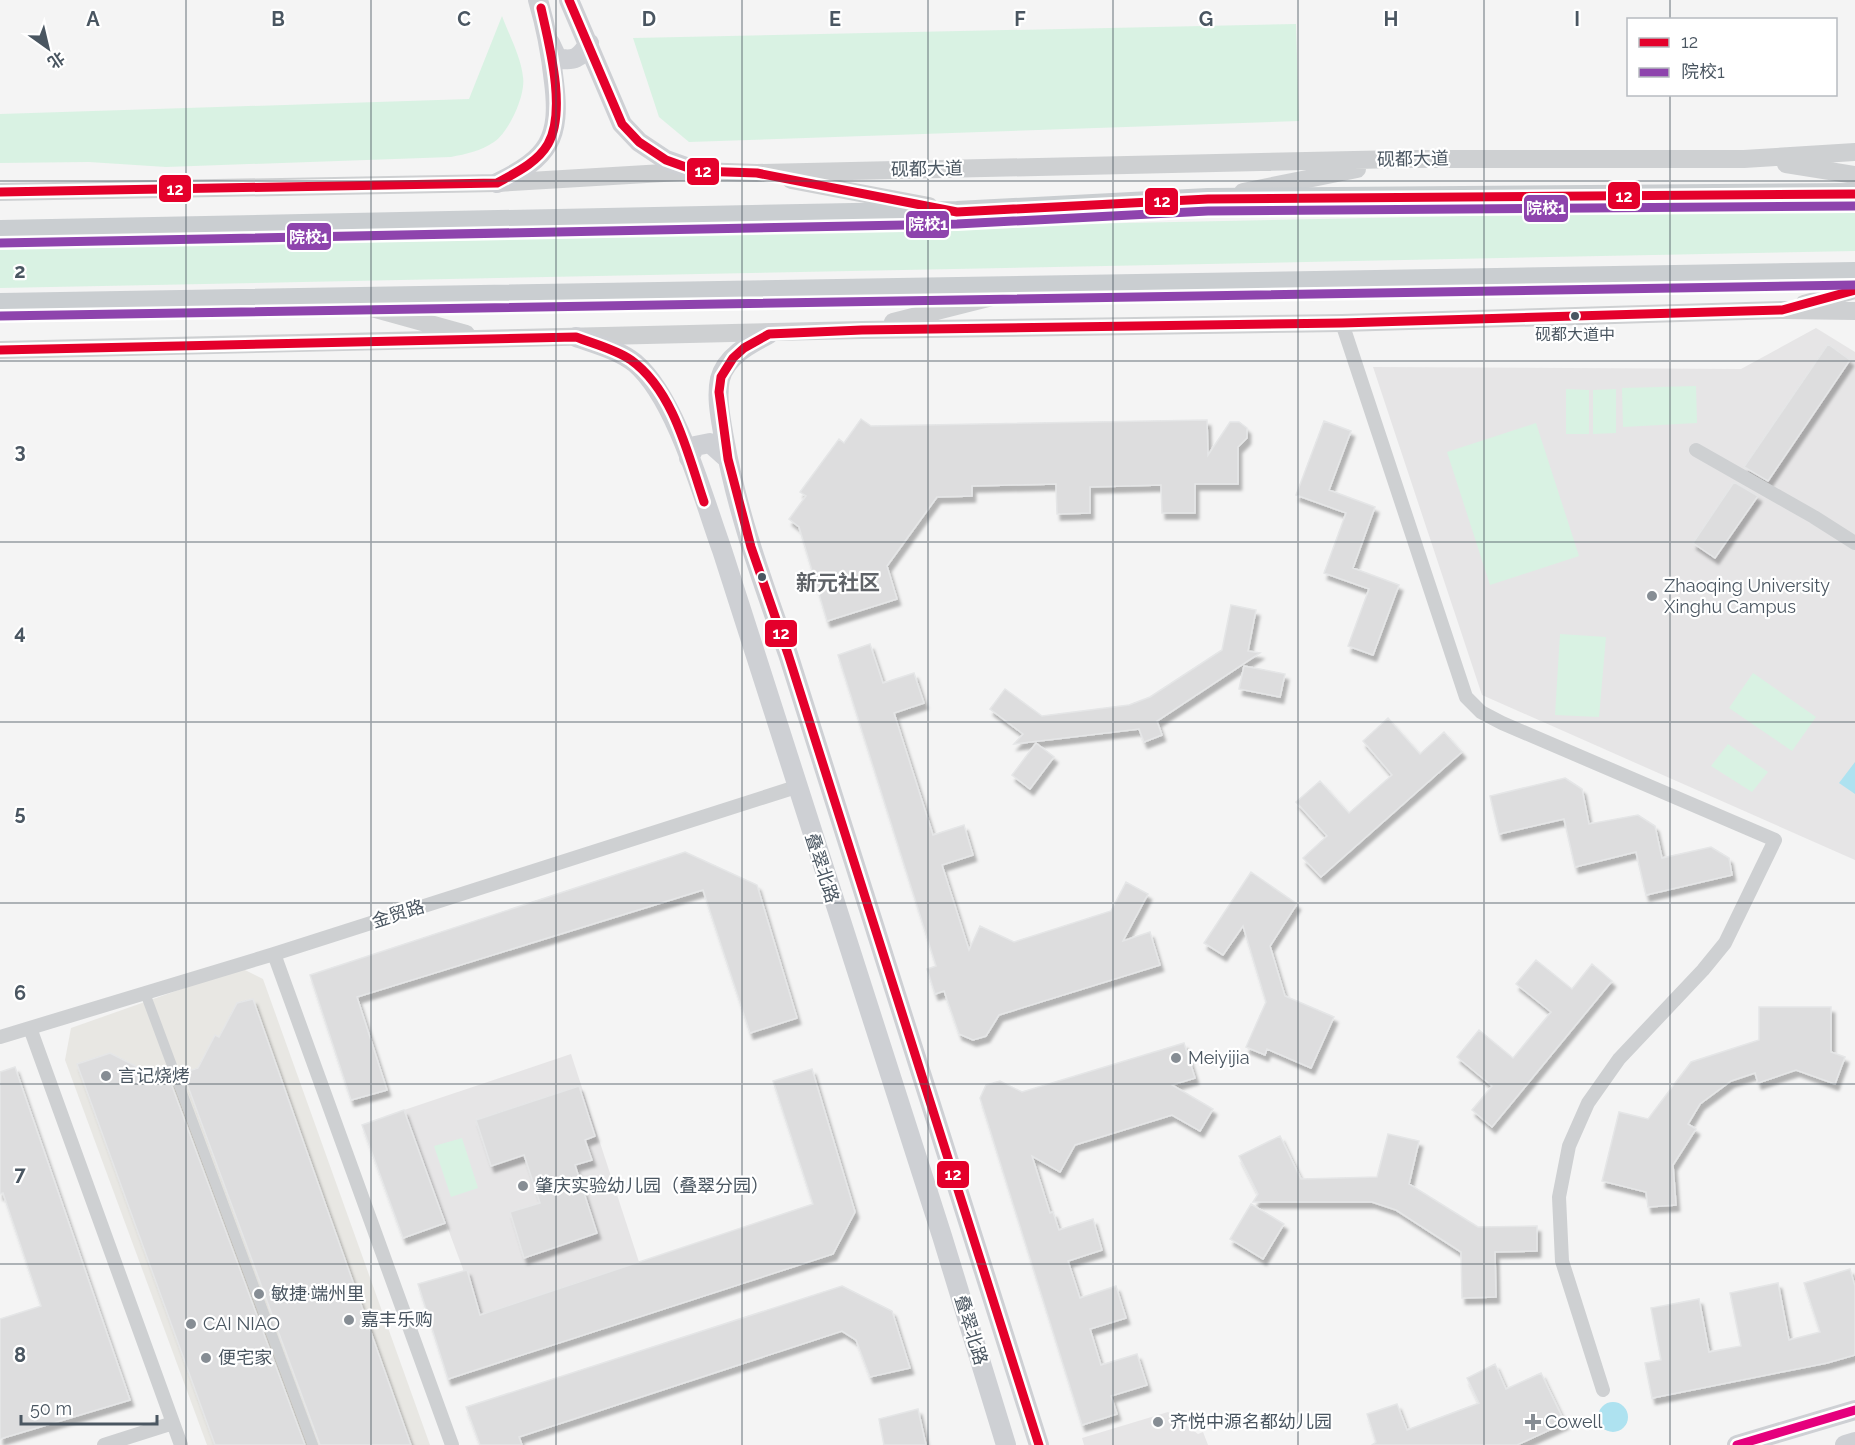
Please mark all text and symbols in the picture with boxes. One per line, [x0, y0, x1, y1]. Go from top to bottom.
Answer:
text: A [86, 7, 100, 31]
text: B [271, 7, 285, 31]
text: C [457, 7, 471, 31]
text: D [642, 7, 656, 31]
text: E [829, 7, 841, 31]
text: F [1014, 7, 1026, 31]
text: G [1199, 7, 1213, 31]
text: H [1384, 7, 1398, 31]
text: I [1574, 7, 1580, 31]
north arrow [18, 18, 78, 78]
legend [1627, 18, 1837, 96]
text: 12 [1681, 31, 1698, 52]
text: 北 [44, 48, 68, 72]
text: 院校1 [1681, 61, 1725, 82]
street label: 砚都大道 [1377, 147, 1449, 170]
line badge: 12 [686, 157, 720, 186]
street label: 砚都大道 [891, 157, 963, 180]
text: 12 [695, 162, 711, 181]
line badge: 12 [158, 174, 192, 203]
text: 12 [167, 180, 183, 199]
line badge: 12 [1607, 181, 1641, 210]
line badge: 12 [1144, 187, 1179, 216]
text: 12 [1616, 187, 1632, 206]
text: 12 [1154, 192, 1170, 211]
line badge: 院校1 [1523, 194, 1569, 223]
text: 院校1 [1526, 199, 1566, 218]
line badge: 院校1 [905, 210, 950, 239]
text: 院校1 [908, 215, 948, 234]
line badge: 院校1 [286, 222, 332, 251]
text: 院校1 [289, 228, 329, 247]
text: 2 [14, 259, 26, 283]
marker: 砚都大道中 [1569, 310, 1581, 322]
place label: 砚都大道中 [1535, 325, 1615, 344]
text: 3 [14, 439, 26, 463]
district label: 新元社区 [796, 570, 880, 595]
unlabelled marker [756, 571, 768, 583]
place label: Zhaoqing University Xinghu Campus [1664, 575, 1830, 617]
marker: Zhaoqing University Xinghu Campus [1645, 589, 1659, 603]
line badge: 12 [764, 619, 798, 648]
text: 4 [14, 620, 26, 644]
text: 12 [773, 624, 789, 643]
text: 5 [14, 801, 26, 825]
street label: 叠翠北路 [801, 830, 844, 905]
street label: 金贸路 [369, 895, 427, 932]
text: 6 [14, 981, 26, 1005]
place label: Meiyijia [1188, 1047, 1250, 1068]
marker: Meiyijia [1169, 1051, 1183, 1065]
place label: 言记烧烤 [118, 1065, 190, 1086]
marker: 言记烧烤 [99, 1069, 113, 1083]
line badge: 12 [936, 1160, 970, 1189]
text: 7 [14, 1162, 26, 1186]
text: 12 [945, 1165, 961, 1184]
place label: 肇庆实验幼儿园（叠翠分园） [535, 1175, 769, 1196]
marker: 肇庆实验幼儿园（叠翠分园） [516, 1179, 530, 1193]
place label: 敏捷·端州里 [271, 1283, 364, 1304]
marker: 敏捷·端州里 [252, 1287, 266, 1301]
street label: 叠翠北路 [951, 1292, 992, 1367]
place label: 嘉丰乐购 [361, 1309, 433, 1330]
place label: CAI NIAO [203, 1313, 280, 1334]
marker: 嘉丰乐购 [342, 1313, 356, 1327]
marker: CAI NIAO [184, 1317, 198, 1331]
text: 8 [14, 1343, 26, 1367]
place label: 便宅家 [218, 1347, 272, 1368]
marker: 便宅家 [199, 1351, 213, 1365]
scale bar [21, 1388, 158, 1426]
text: 50 m [30, 1398, 72, 1419]
place label: 齐悦中源名都幼儿园 [1170, 1411, 1332, 1432]
place label: Cowell [1545, 1411, 1602, 1432]
marker: 齐悦中源名都幼儿园 [1151, 1415, 1165, 1429]
marker: Cowell [1526, 1415, 1540, 1429]

